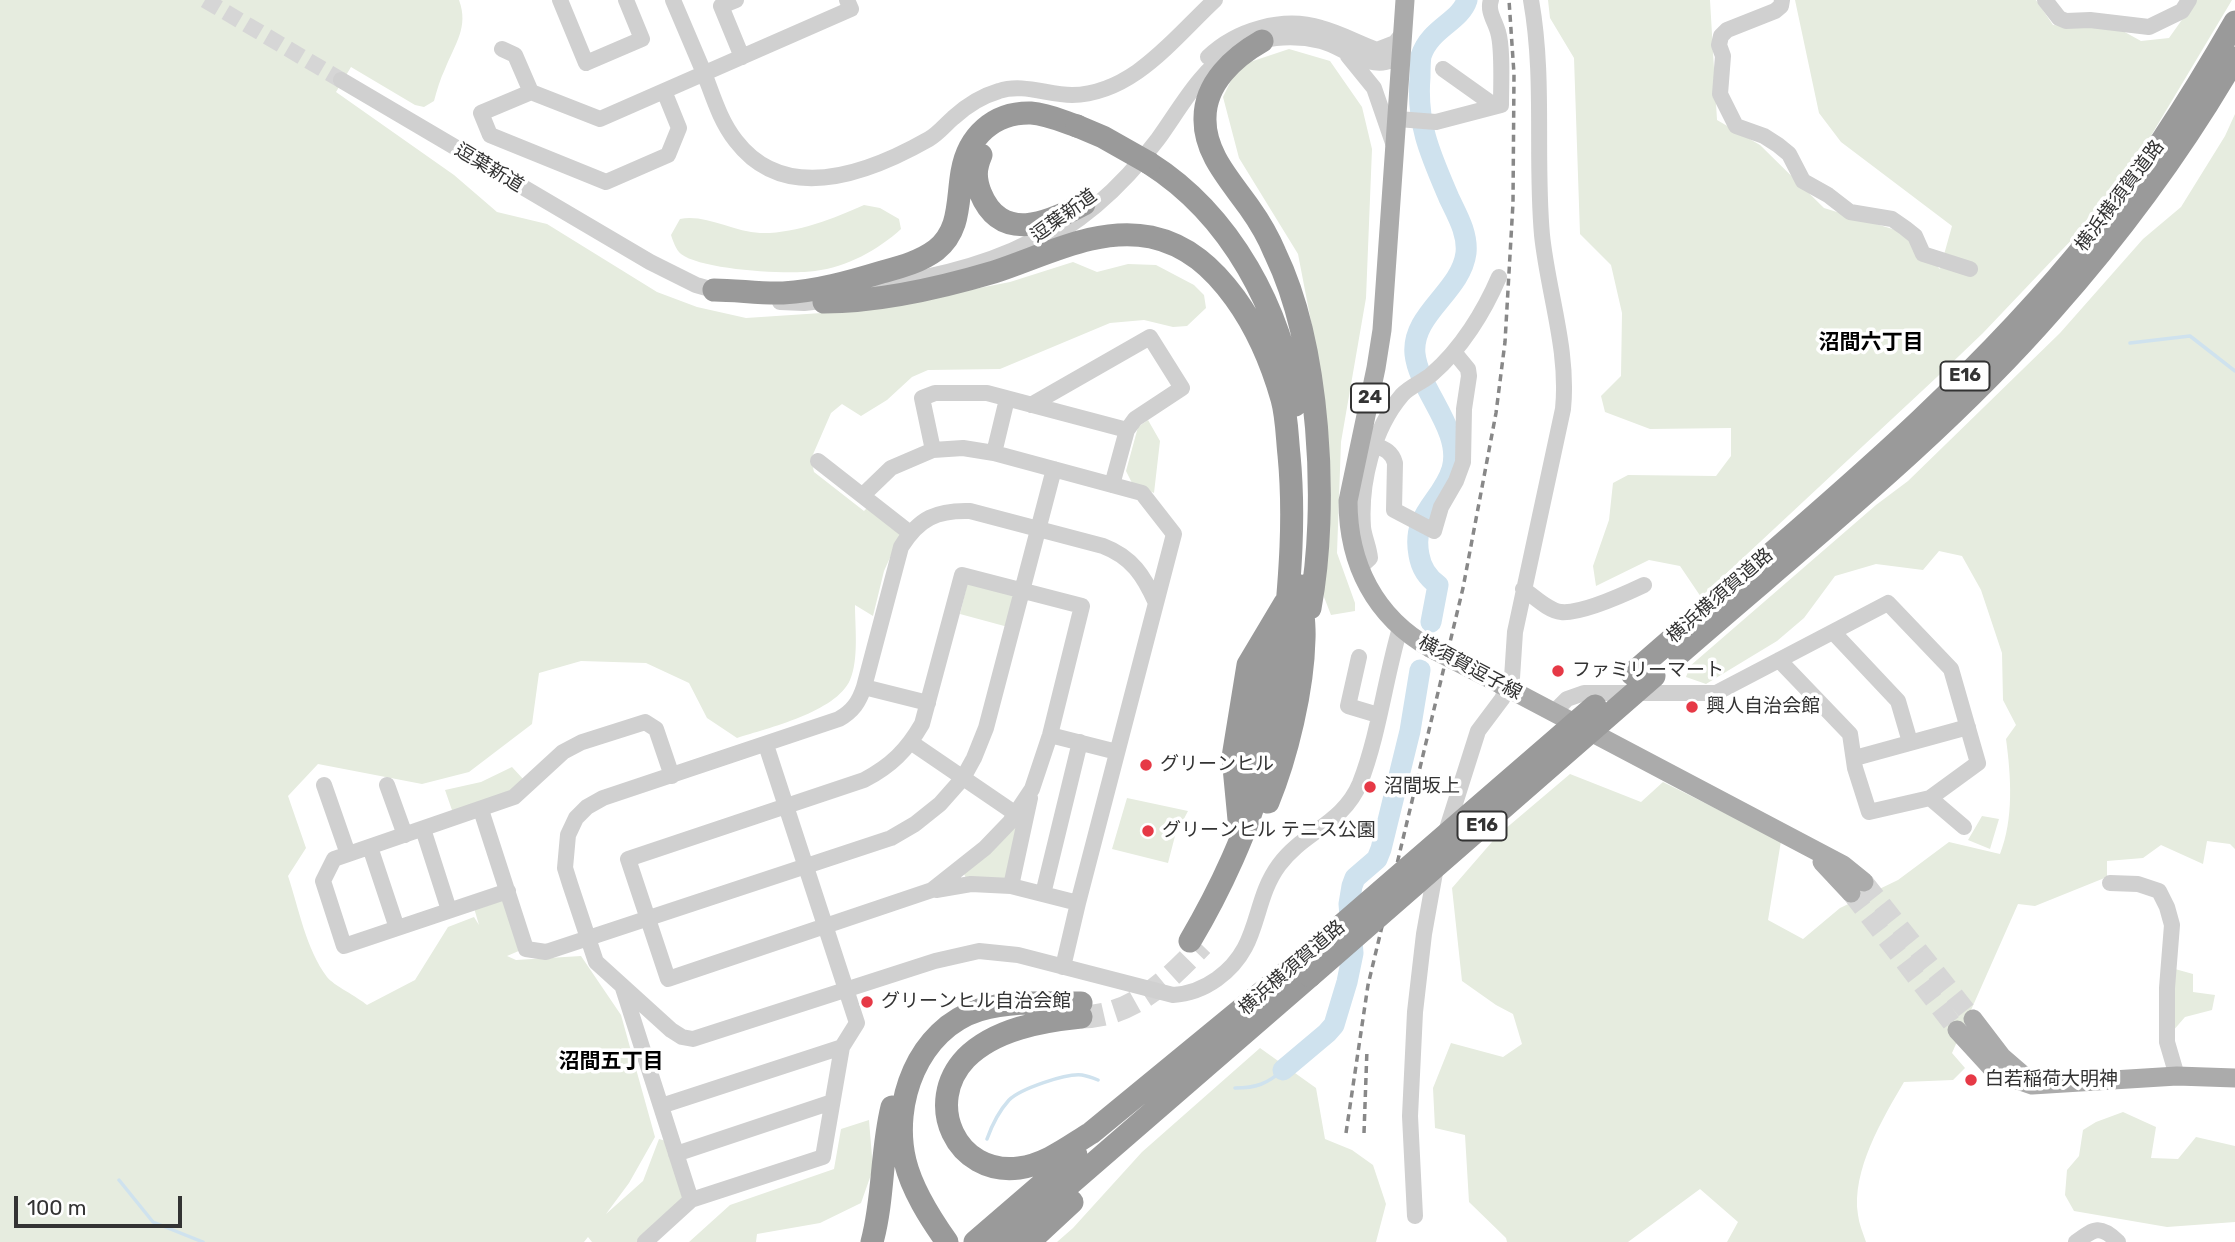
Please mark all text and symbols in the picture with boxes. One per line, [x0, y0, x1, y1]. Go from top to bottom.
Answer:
street label: 横浜横須賀道路 [2071, 136, 2169, 256]
street label: 逗葉新道 [451, 139, 527, 197]
street label: 逗葉新道 [1027, 184, 1101, 248]
district label: 沼間六丁目 [1819, 330, 1923, 356]
road number: E16 [1940, 362, 1990, 390]
road number: 24 [1351, 384, 1389, 412]
street label: 横浜横須賀道路 [1662, 544, 1778, 648]
street label: 横須賀逗子線 [1414, 631, 1526, 705]
place label: ファミリーマート [1572, 660, 1724, 682]
marker: ファミリーマート [1550, 663, 1566, 679]
place label: 興人自治会館 [1706, 696, 1820, 718]
marker: 興人自治会館 [1684, 699, 1700, 715]
place label: グリーンヒル [1160, 754, 1274, 776]
marker: グリーンヒル [1138, 757, 1154, 773]
place label: 沼間坂上 [1384, 776, 1460, 798]
marker: 沼間坂上 [1362, 779, 1378, 795]
road number: E16 [1458, 812, 1506, 840]
place label: グリーンヒル テニス公園 [1162, 820, 1376, 842]
marker: グリーンヒル テニス公園 [1140, 823, 1156, 839]
street label: 横浜横須賀道路 [1234, 916, 1350, 1020]
place label: グリーンヒル自治会館 [881, 991, 1071, 1013]
marker: グリーンヒル自治会館 [859, 994, 875, 1010]
district label: 沼間五丁目 [559, 1049, 663, 1075]
place label: 白若稲荷大明神 [1985, 1069, 2118, 1091]
marker: 白若稲荷大明神 [1963, 1072, 1979, 1088]
scale bar [18, 1182, 186, 1226]
text: 100 m [27, 1195, 86, 1220]

